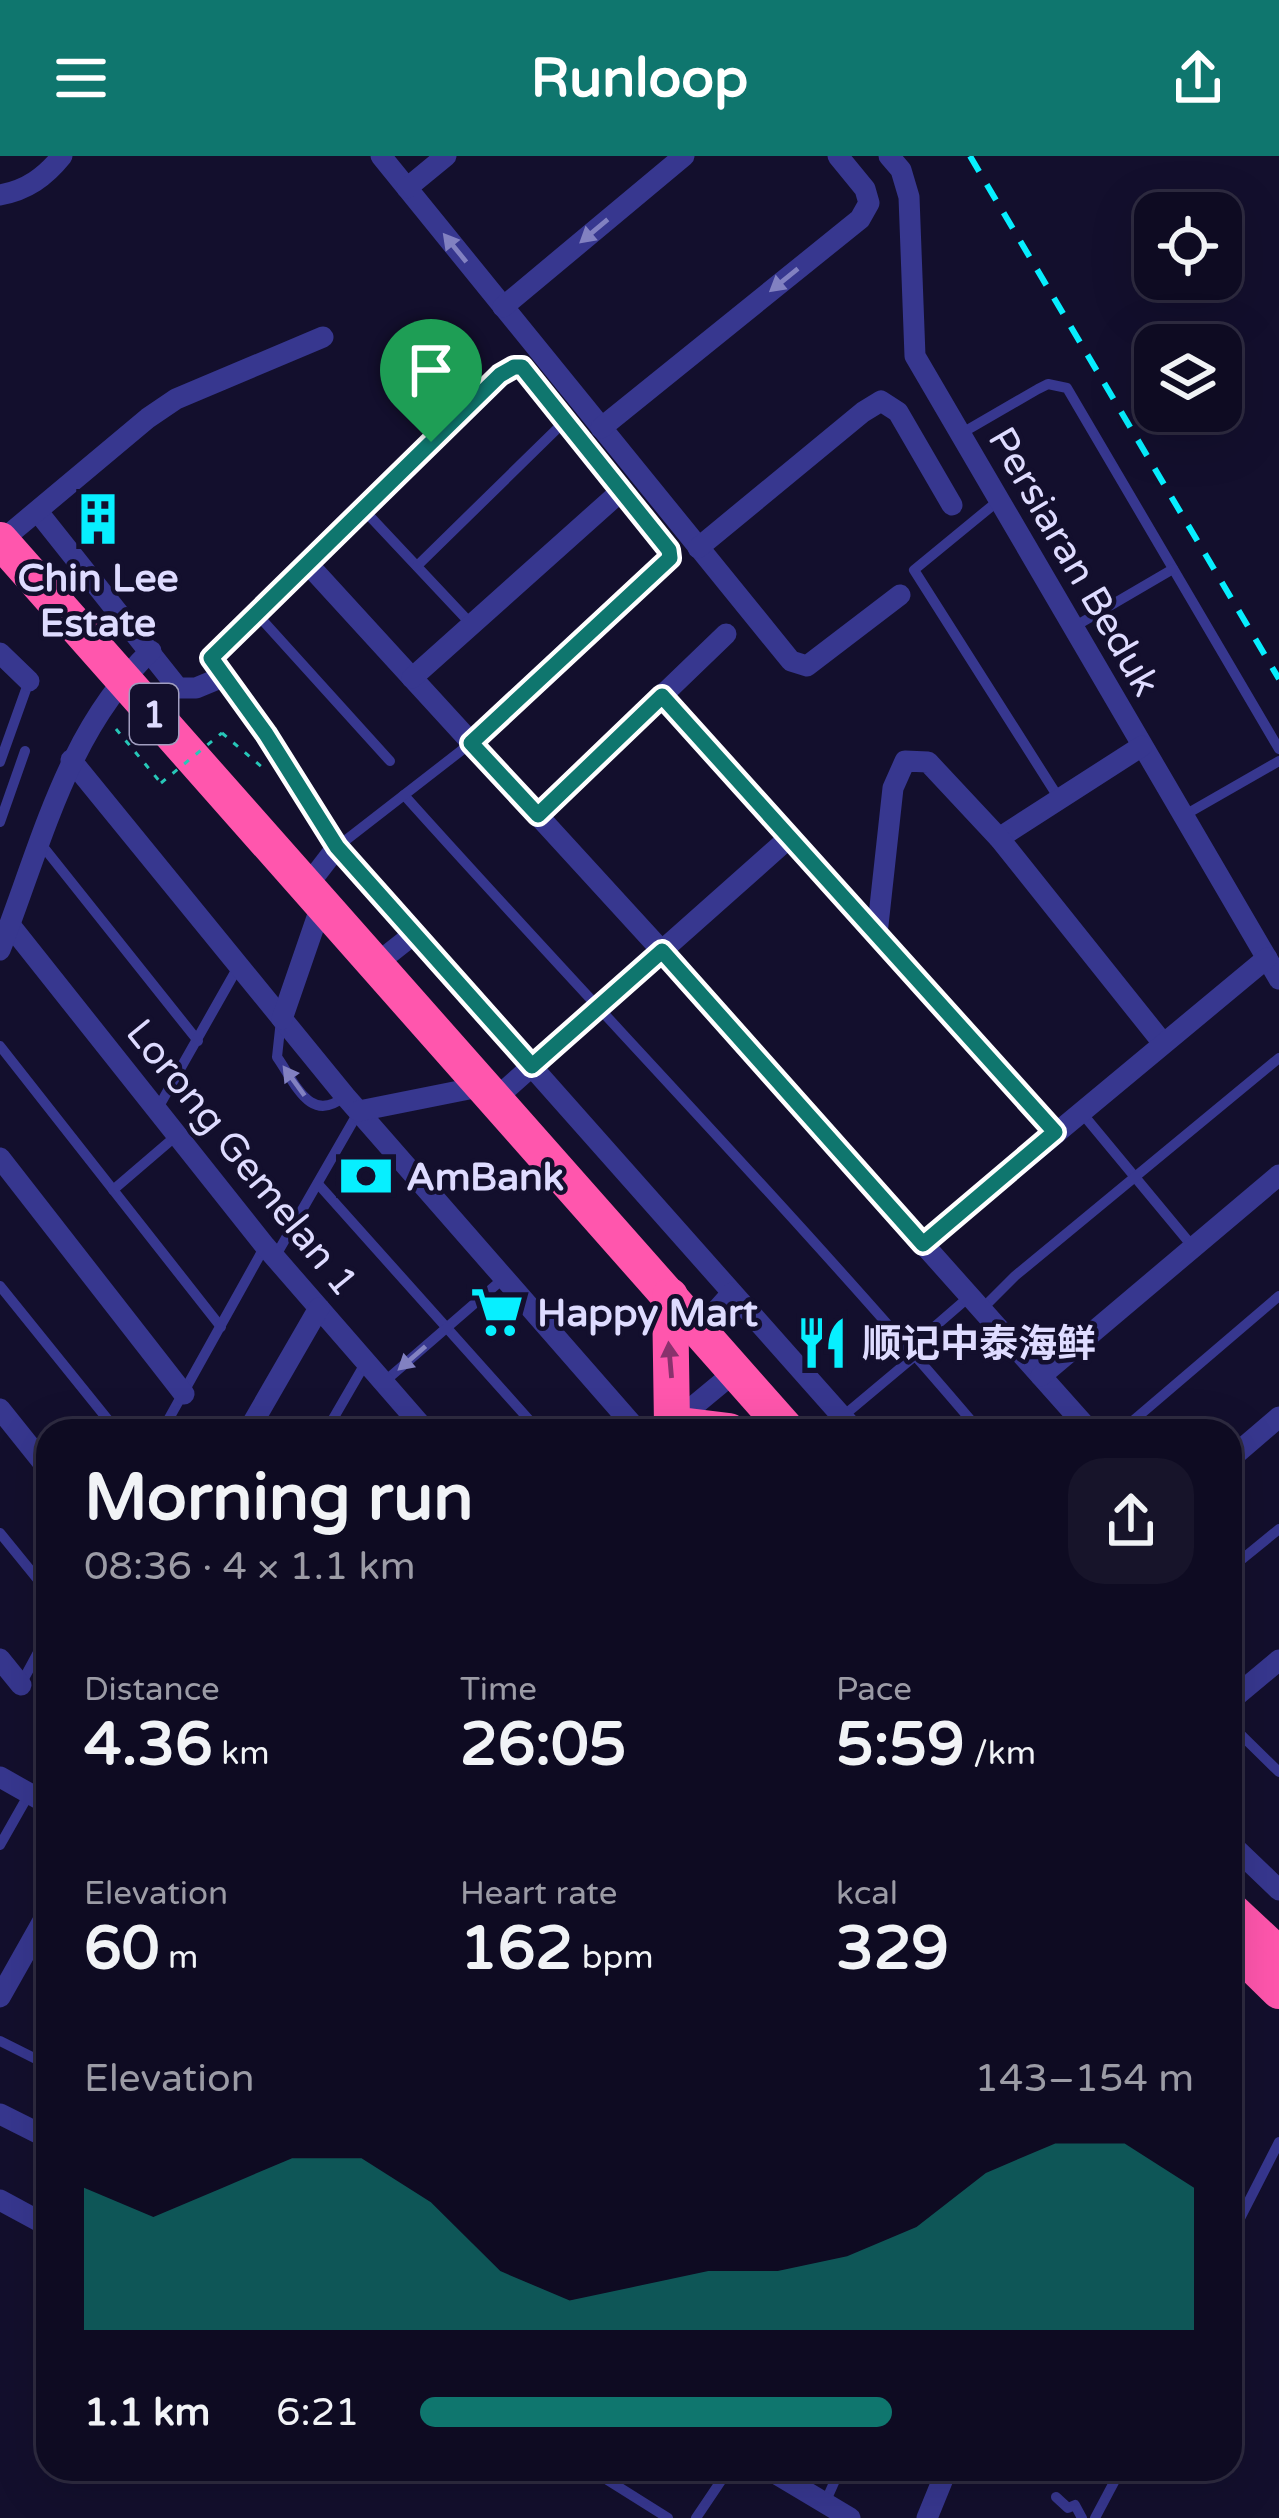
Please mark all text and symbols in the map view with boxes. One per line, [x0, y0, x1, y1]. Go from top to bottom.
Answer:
icon: menu [48, 45, 114, 111]
icon: share [1165, 45, 1231, 111]
text: Runloop [531, 46, 748, 111]
map controls [1134, 192, 1242, 432]
button: locate [1134, 192, 1242, 300]
one-way arrow [579, 218, 610, 243]
one-way arrow [443, 232, 468, 263]
one-way arrow [768, 267, 799, 293]
pin [380, 319, 482, 442]
button: layers [1134, 324, 1242, 432]
icon: arrive [398, 337, 464, 403]
street label: Persiaran Beduk [978, 419, 1170, 704]
building icon: Chin Lee Estate [69, 490, 127, 548]
place label: Chin Lee Estate [17, 555, 179, 647]
road number: 1 [130, 684, 178, 744]
street label: Lorong Gemelan 1 [116, 1010, 368, 1306]
one-way arrow [283, 1065, 306, 1097]
bank icon: AmBank [337, 1147, 395, 1205]
place label: AmBank [406, 1154, 564, 1201]
supermarket icon: Happy Mart [468, 1283, 526, 1341]
place label: Happy Mart [537, 1290, 758, 1337]
restaurant icon: 顺记中泰海鲜 [793, 1314, 851, 1372]
place label: 顺记中泰海鲜 [862, 1321, 1096, 1368]
one-way arrow [660, 1341, 679, 1378]
one-way arrow [397, 1344, 427, 1370]
text: Morning run [84, 1458, 474, 1538]
button: share [1068, 1458, 1194, 1584]
text: 08:36 · 4 × 1.1 km [84, 1543, 416, 1590]
text: Distance [84, 1670, 220, 1709]
text: Time [460, 1670, 537, 1709]
text: Pace [836, 1670, 912, 1709]
text: 4.36 [84, 1709, 213, 1781]
text: 26:05 [460, 1709, 626, 1781]
text: 5:59 [836, 1709, 965, 1781]
text: km [213, 1734, 270, 1773]
text: /km [965, 1734, 1036, 1773]
text: Elevation [84, 1874, 228, 1913]
text: Heart rate [460, 1874, 617, 1913]
text: kcal [836, 1874, 898, 1913]
text: 60 [84, 1913, 159, 1985]
text: 162 [460, 1913, 573, 1985]
text: 329 [836, 1913, 949, 1985]
text: m [159, 1938, 198, 1977]
text: bpm [573, 1938, 654, 1977]
text: Elevation [84, 2055, 254, 2102]
text: 143–154 m [974, 2055, 1194, 2102]
text: 1.1 km [84, 2389, 210, 2436]
text: 6:21 [276, 2389, 360, 2436]

